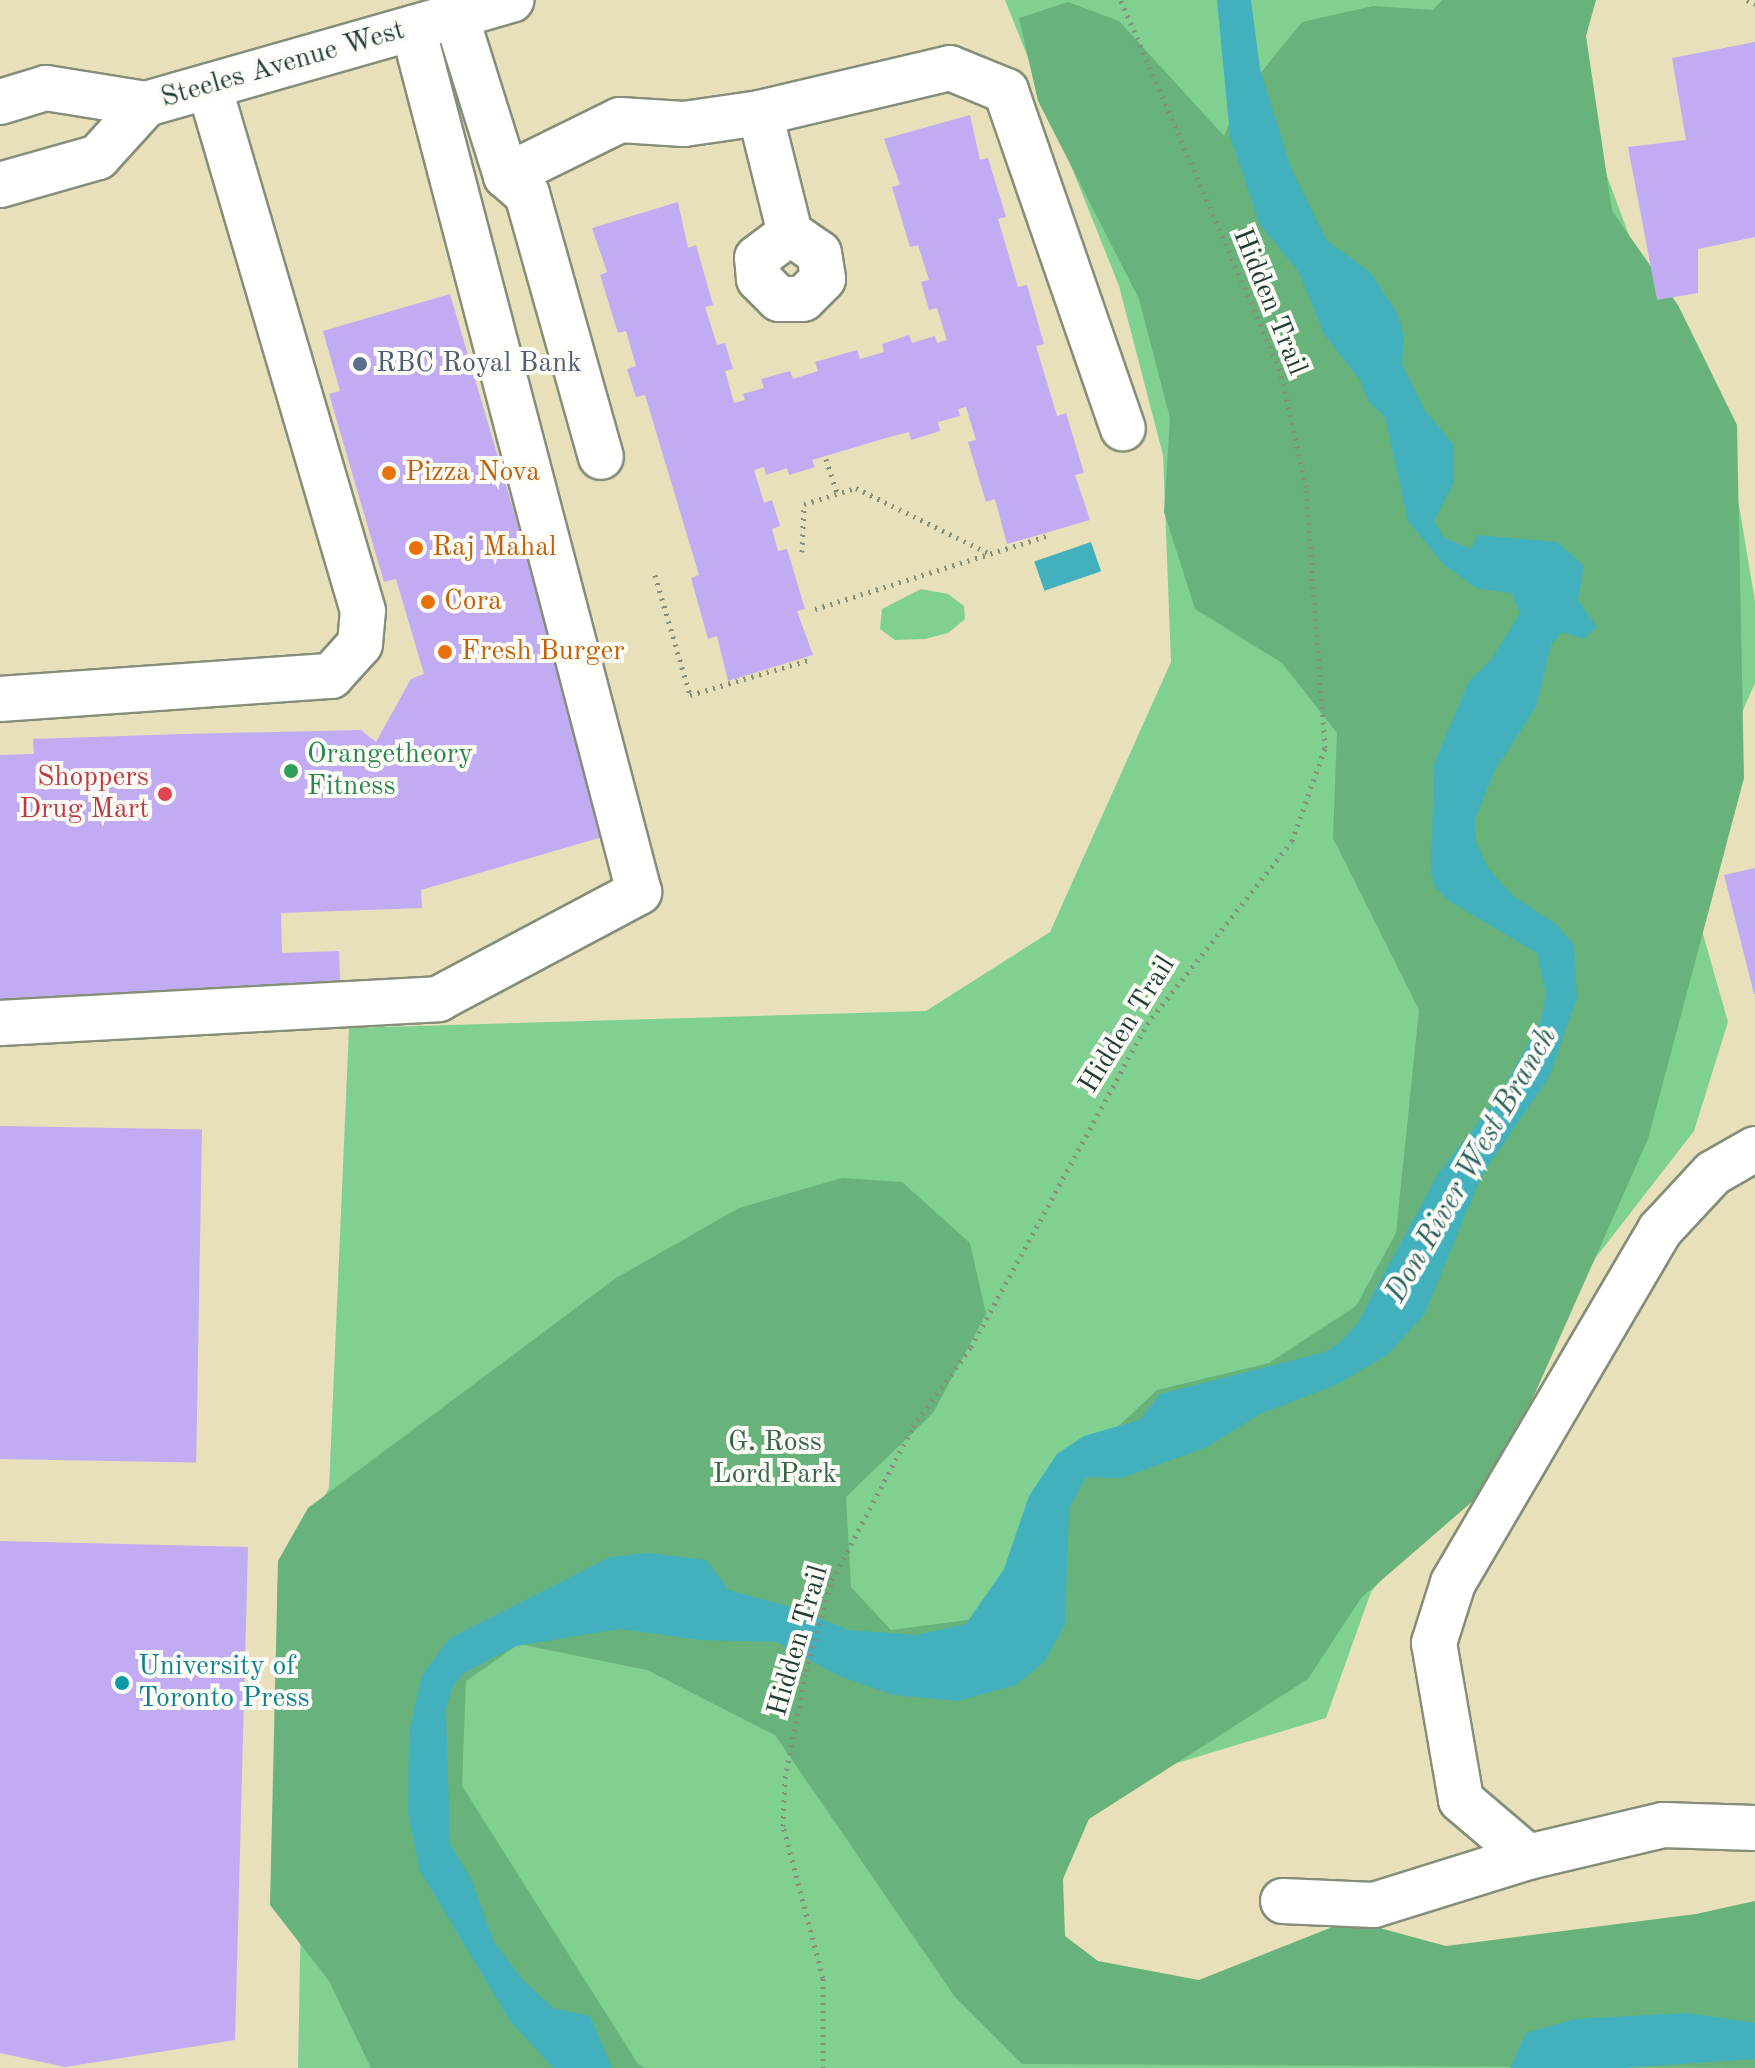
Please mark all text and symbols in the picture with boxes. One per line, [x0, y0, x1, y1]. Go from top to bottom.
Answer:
street label: Steeles Avenue West [157, 14, 409, 116]
street label: Hidden Trail [1224, 224, 1314, 380]
place label: RBC Royal Bank [376, 347, 582, 381]
marker: RBC Royal Bank [351, 355, 369, 373]
place label: Pizza Nova [405, 456, 540, 490]
marker: Pizza Nova [380, 464, 398, 482]
place label: Raj Mahal [432, 531, 557, 565]
marker: Raj Mahal [407, 539, 425, 557]
place label: Cora [444, 585, 502, 619]
marker: Cora [419, 593, 437, 611]
place label: Fresh Burger [461, 635, 625, 669]
marker: Fresh Burger [436, 643, 454, 661]
place label: Orangetheory Fitness [307, 738, 473, 804]
place label: Shoppers Drug Mart [19, 761, 149, 827]
marker: Orangetheory Fitness [282, 762, 300, 780]
marker: Shoppers Drug Mart [156, 785, 174, 803]
street label: Hidden Trail [1073, 950, 1183, 1100]
water label: Don River West Branch [1379, 1021, 1565, 1309]
park label: G. Ross Lord Park [713, 1426, 837, 1492]
street label: Hidden Trail [761, 1562, 837, 1720]
place label: University of Toronto Press [138, 1650, 310, 1716]
marker: University of Toronto Press [113, 1674, 131, 1692]

